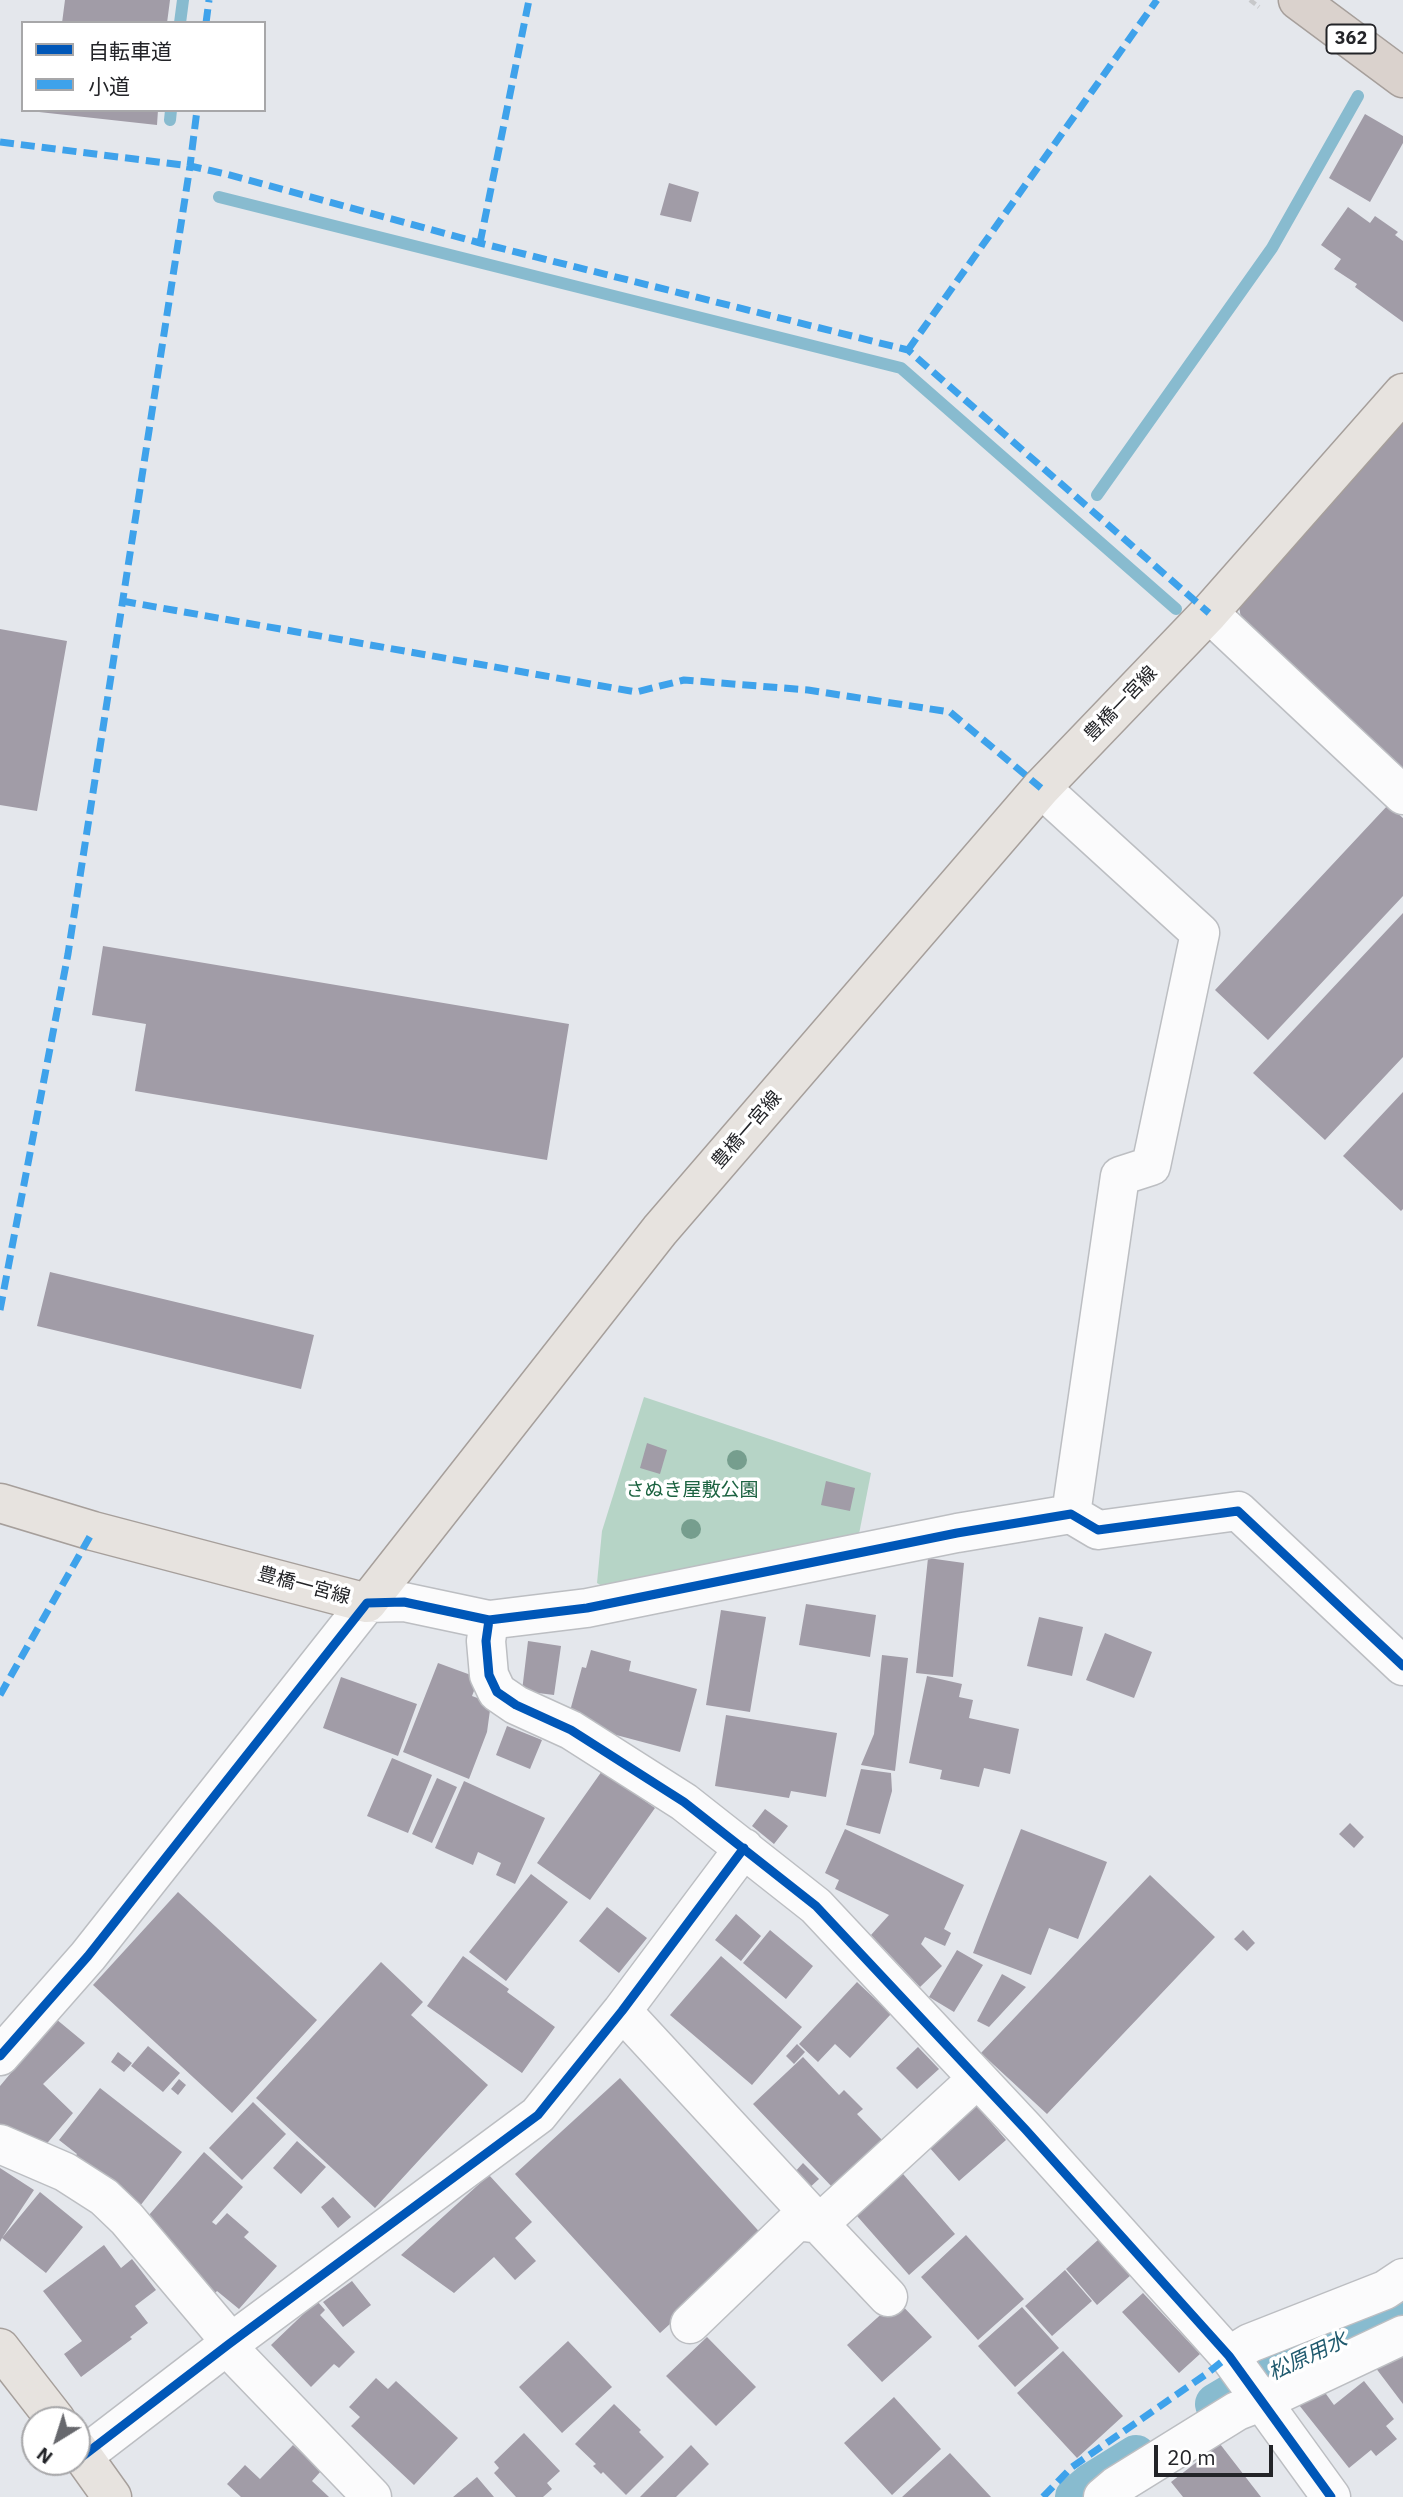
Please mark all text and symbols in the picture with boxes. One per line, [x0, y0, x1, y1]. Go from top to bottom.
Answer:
legend [21, 21, 266, 112]
road number: 362 [1326, 24, 1376, 54]
text: 自転車道 [88, 37, 172, 65]
text: 小道 [88, 72, 130, 100]
street label: 豊橋一宮線 [1080, 662, 1162, 746]
street label: 豊橋一宮線 [707, 1087, 787, 1173]
park label: さぬき屋敷公園 [626, 1480, 758, 1502]
street label: 豊橋一宮線 [255, 1563, 353, 1609]
water label: 松原用水 [1265, 2328, 1351, 2386]
north arrow [21, 2406, 91, 2476]
scale bar [1158, 2430, 1277, 2474]
text: N [31, 2442, 57, 2470]
text: 20 m [1167, 2443, 1216, 2471]

